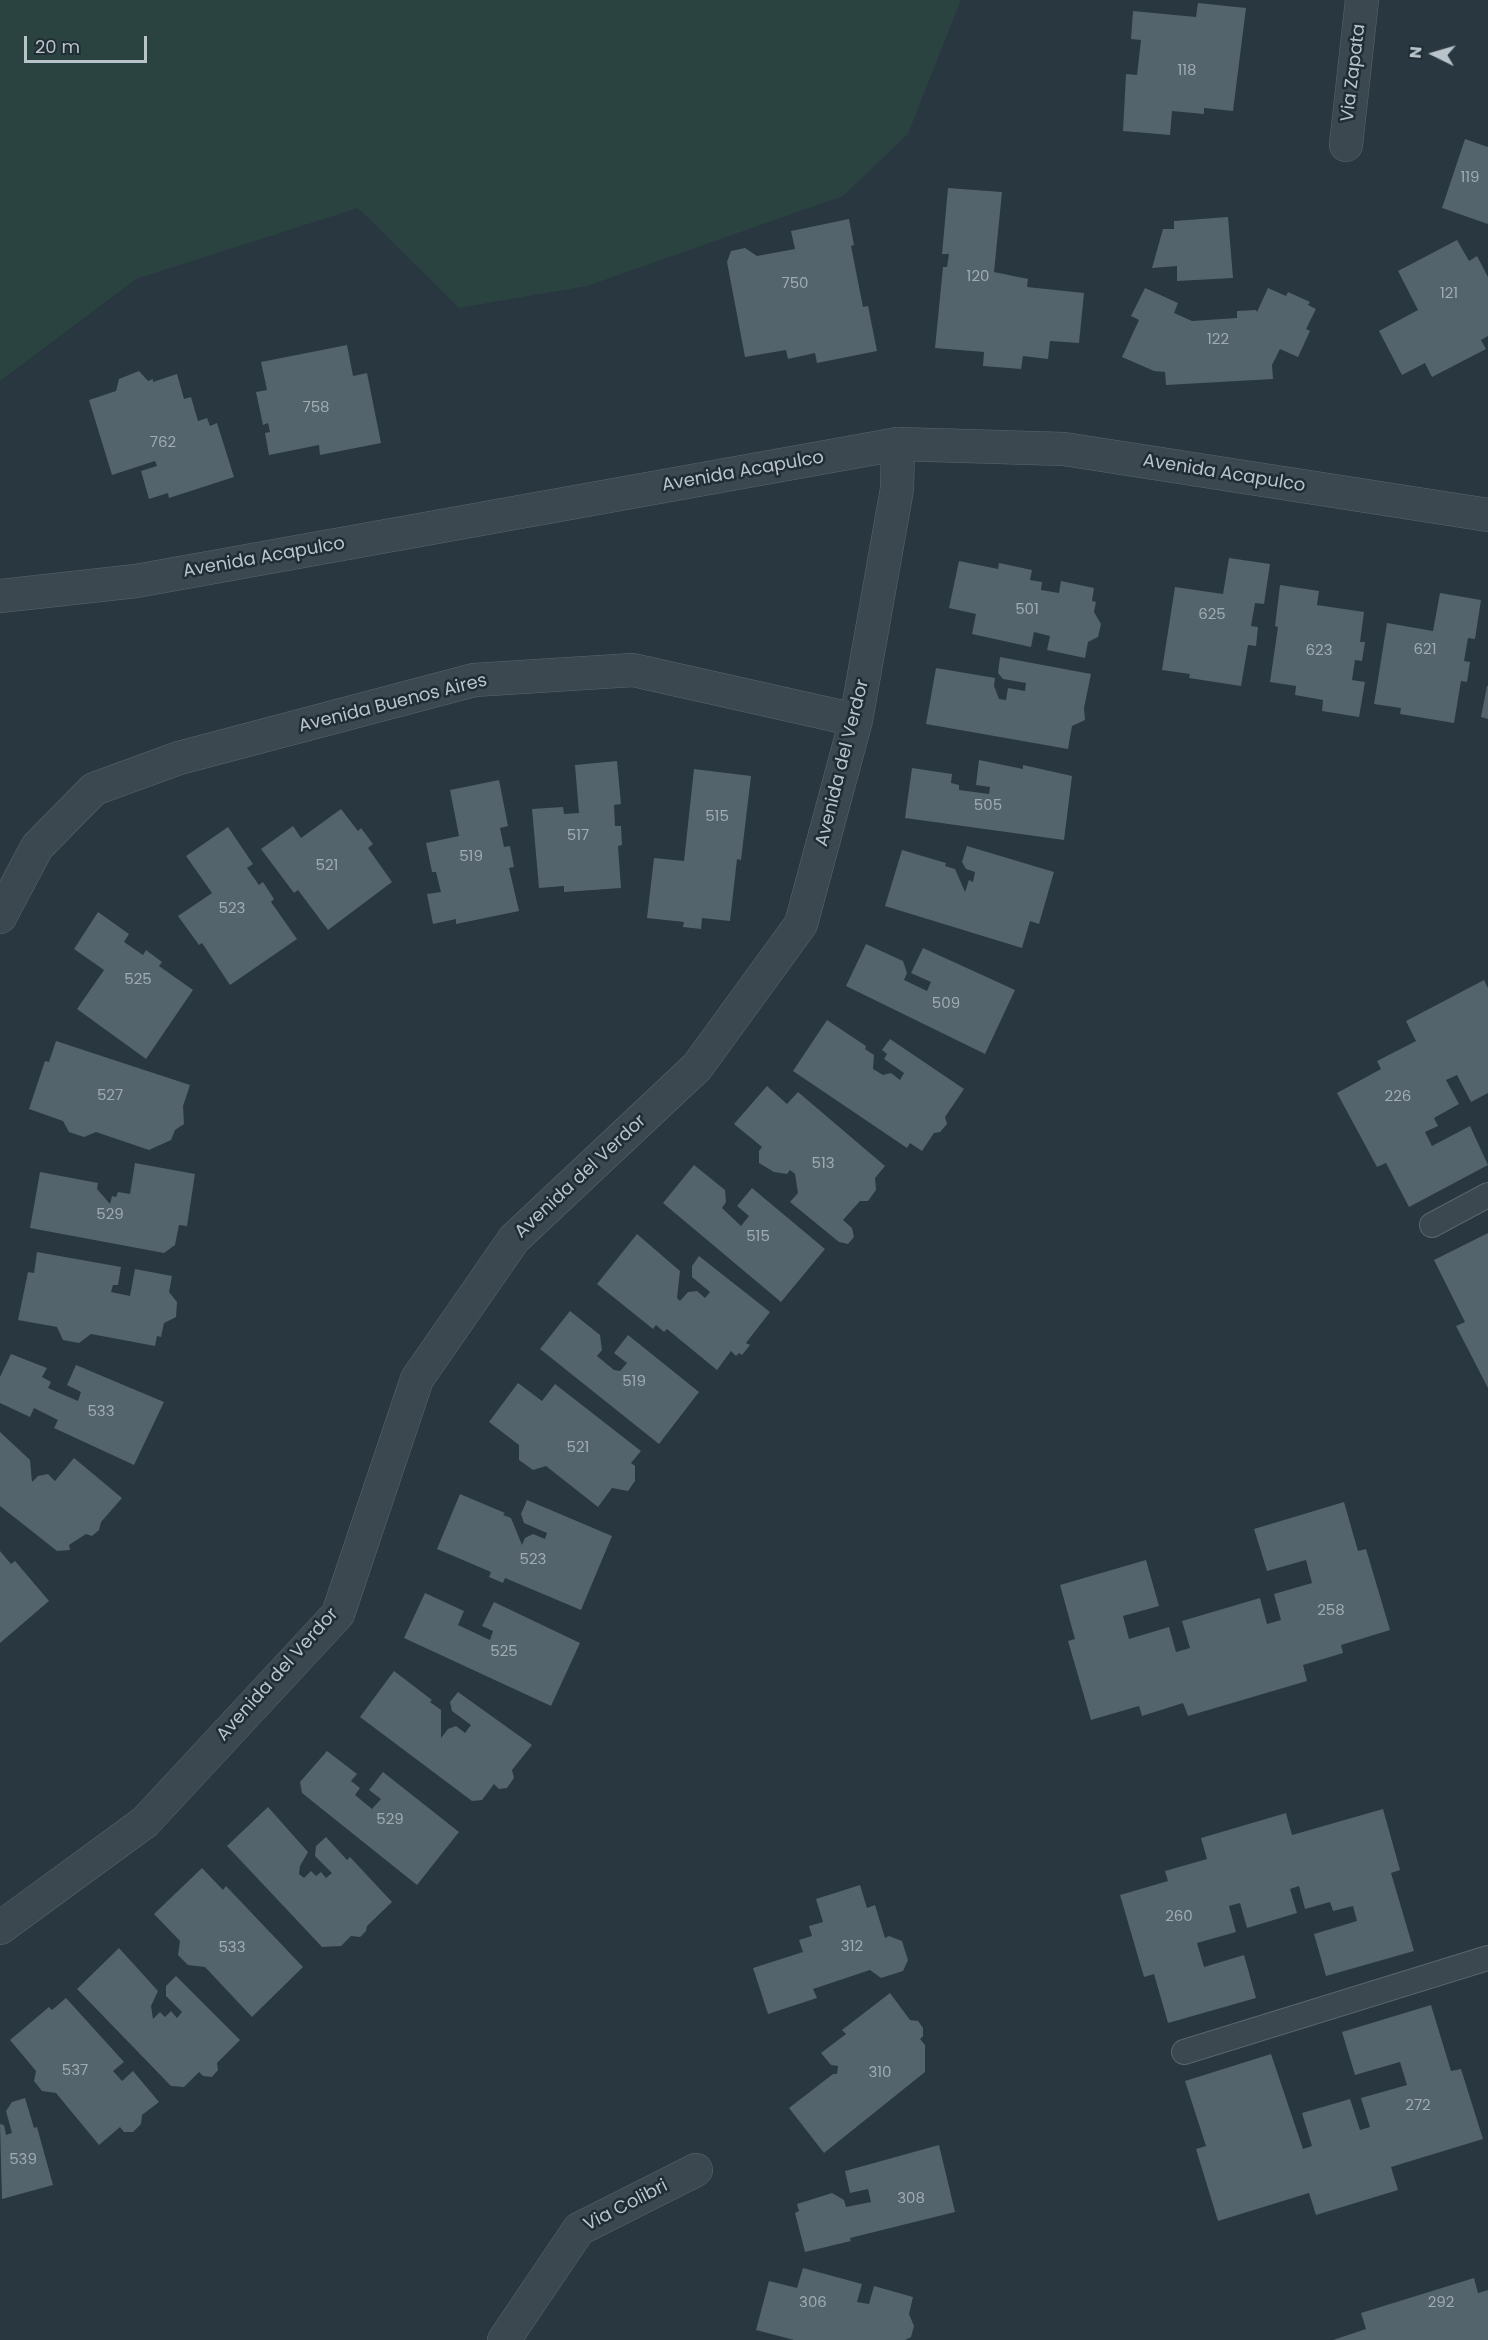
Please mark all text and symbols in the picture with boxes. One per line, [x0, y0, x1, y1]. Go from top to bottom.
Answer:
street label: Via Zapata [1337, 23, 1371, 123]
scale bar [27, 24, 150, 62]
north arrow [1404, 24, 1464, 84]
text: 20 m [35, 34, 80, 59]
text: N [1404, 45, 1428, 59]
house number: 118 [1177, 62, 1197, 80]
house number: 119 [1460, 169, 1480, 187]
house number: 120 [967, 268, 989, 286]
house number: 750 [781, 275, 809, 293]
house number: 121 [1440, 285, 1458, 303]
house number: 122 [1207, 331, 1229, 349]
house number: 758 [302, 399, 330, 417]
house number: 762 [150, 434, 176, 452]
street label: Avenida Acapulco [660, 447, 826, 497]
street label: Avenida Acapulco [1141, 450, 1307, 498]
street label: Avenida Acapulco [181, 533, 347, 583]
house number: 501 [1015, 601, 1039, 619]
house number: 625 [1198, 606, 1226, 624]
house number: 621 [1414, 641, 1436, 659]
house number: 623 [1306, 642, 1332, 660]
street label: Avenida Buenos Aires [297, 670, 489, 738]
street label: Avenida del Verdor [812, 677, 874, 849]
house number: 505 [974, 797, 1002, 815]
house number: 515 [705, 808, 729, 826]
house number: 517 [567, 827, 589, 845]
house number: 519 [459, 848, 483, 866]
house number: 521 [316, 857, 338, 875]
house number: 523 [219, 900, 245, 918]
house number: 525 [124, 971, 152, 989]
house number: 509 [932, 995, 960, 1013]
house number: 527 [97, 1087, 123, 1105]
house number: 226 [1385, 1088, 1411, 1106]
street label: Avenida del Verdor [511, 1111, 651, 1243]
house number: 513 [811, 1155, 835, 1173]
house number: 529 [96, 1206, 124, 1224]
house number: 515 [746, 1228, 770, 1246]
house number: 519 [622, 1373, 646, 1391]
house number: 533 [87, 1403, 115, 1421]
house number: 521 [567, 1439, 589, 1457]
house number: 523 [520, 1551, 546, 1569]
house number: 258 [1317, 1602, 1345, 1620]
street label: Avenida del Verdor [213, 1604, 343, 1746]
house number: 525 [490, 1643, 518, 1661]
house number: 529 [376, 1811, 404, 1829]
house number: 260 [1165, 1908, 1193, 1926]
house number: 312 [841, 1938, 863, 1956]
house number: 533 [218, 1939, 246, 1957]
house number: 537 [62, 2062, 88, 2080]
house number: 310 [868, 2064, 892, 2082]
house number: 272 [1405, 2097, 1431, 2115]
house number: 539 [9, 2151, 37, 2169]
street label: Via Colibri [580, 2176, 672, 2236]
house number: 308 [897, 2190, 925, 2208]
house number: 306 [799, 2294, 827, 2312]
house number: 292 [1428, 2294, 1454, 2312]

